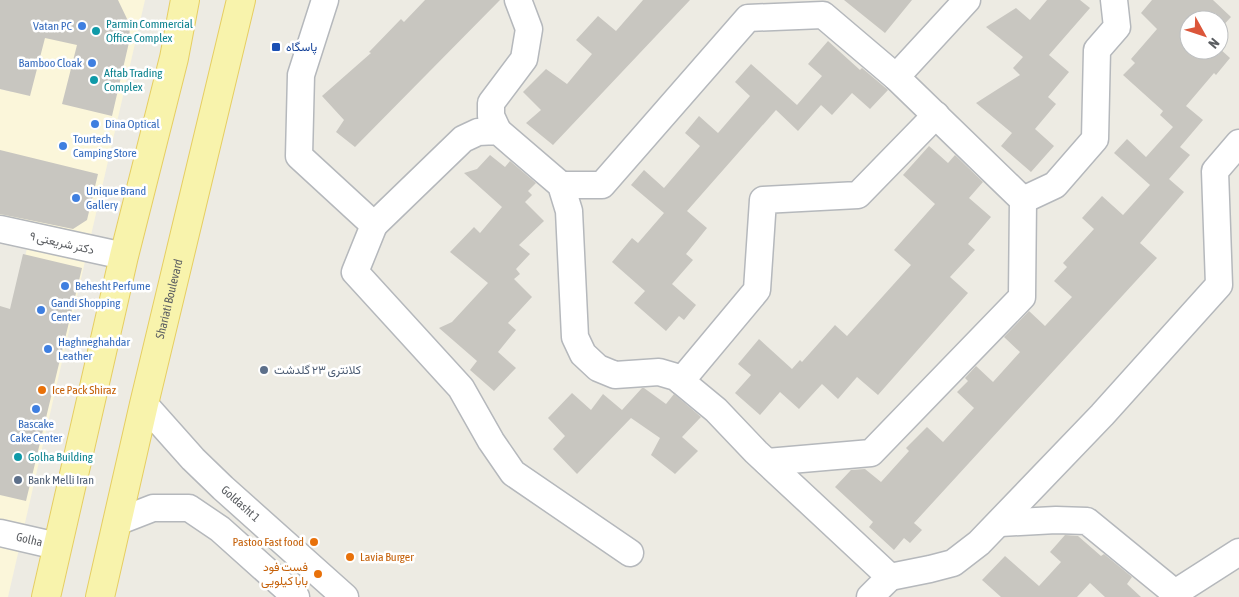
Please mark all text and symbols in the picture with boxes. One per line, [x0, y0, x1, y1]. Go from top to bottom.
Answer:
north arrow [1179, 10, 1229, 60]
place label: Parmin Commercial Office Complex [106, 17, 194, 45]
place label: Vatan PC [33, 19, 73, 33]
marker: Vatan PC [76, 20, 88, 32]
marker: Parmin Commercial Office Complex [90, 25, 102, 37]
text: N [1205, 35, 1223, 52]
place label: پاسگاه [286, 40, 317, 55]
marker: پاسگاه [270, 41, 282, 53]
place label: Bamboo Cloak [19, 56, 83, 70]
marker: Bamboo Cloak [86, 57, 98, 69]
place label: Aftab Trading Complex [104, 66, 163, 94]
marker: Aftab Trading Complex [88, 74, 100, 86]
place label: Dina Optical [105, 117, 160, 131]
marker: Dina Optical [89, 118, 101, 130]
place label: Tourtech Camping Store [73, 132, 137, 160]
marker: Tourtech Camping Store [57, 140, 69, 152]
place label: Unique Brand Gallery [86, 184, 146, 212]
marker: Unique Brand Gallery [70, 192, 82, 204]
street label: دکتر شریعتی ۹ [28, 229, 96, 258]
street label: Shariati Boulevard [153, 258, 186, 340]
place label: Behesht Perfume [75, 279, 150, 293]
marker: Behesht Perfume [59, 280, 71, 292]
place label: Gandi Shopping Center [51, 296, 121, 324]
marker: Gandi Shopping Center [35, 304, 47, 316]
place label: Haghneghahdar Leather [58, 335, 130, 363]
marker: Haghneghahdar Leather [42, 343, 54, 355]
place label: کلانتری ۲۳ گلدشت [274, 363, 361, 378]
marker: کلانتری ۲۳ گلدشت [258, 364, 270, 376]
place label: Ice Pack Shiraz [52, 383, 117, 397]
marker: Ice Pack Shiraz [36, 384, 48, 396]
marker: Bascake Cake Center [30, 403, 42, 415]
place label: Bascake Cake Center [10, 417, 63, 445]
place label: Golha Building [28, 450, 94, 464]
marker: Golha Building [12, 451, 24, 463]
place label: Bank Melli Iran [28, 473, 94, 487]
marker: Bank Melli Iran [12, 474, 24, 486]
street label: Goldasht 1 [218, 483, 263, 525]
street label: Golha [15, 530, 44, 549]
place label: Pastoo Fast food [232, 535, 304, 549]
marker: Pastoo Fast food [308, 536, 320, 548]
place label: Lavia Burger [360, 550, 414, 564]
marker: Lavia Burger [344, 551, 356, 563]
place label: فست فود بابا کیلویی [261, 560, 308, 589]
marker: فست فود بابا کیلویی [312, 568, 324, 580]

